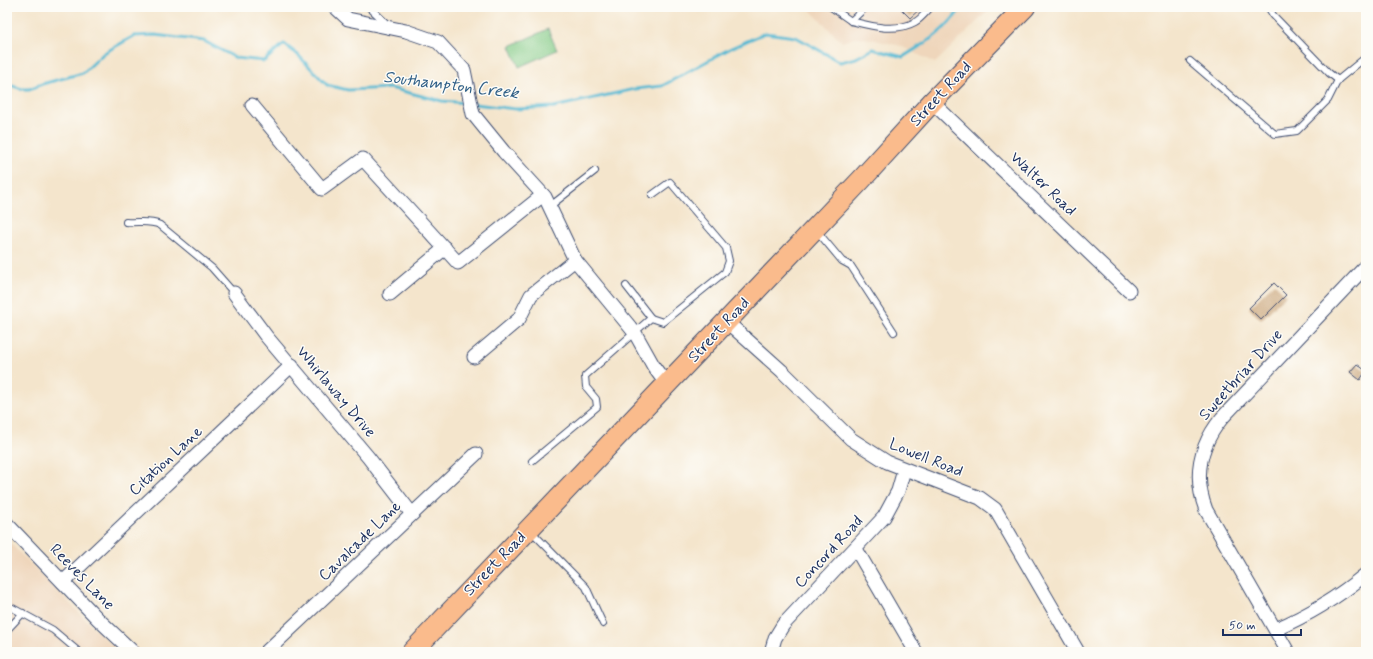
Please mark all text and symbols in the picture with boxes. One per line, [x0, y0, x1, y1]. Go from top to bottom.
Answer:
street label: Street Road [905, 57, 977, 131]
water label: Southampton Creek [382, 66, 521, 104]
street label: Walter Road [1005, 147, 1081, 221]
street label: Street Road [683, 293, 755, 367]
street label: Sweetbriar Drive [1194, 325, 1288, 425]
street label: Whirlaway Drive [292, 342, 380, 442]
street label: Citation Lane [125, 421, 208, 501]
street label: Lowell Road [886, 434, 966, 482]
street label: Cavalcade Lane [314, 496, 406, 586]
street label: Concord Road [790, 511, 868, 593]
street label: Street Road [459, 527, 531, 601]
street label: Reeves Lane [45, 539, 119, 615]
scale bar [1223, 611, 1301, 637]
text: 50 m [1229, 618, 1256, 634]

